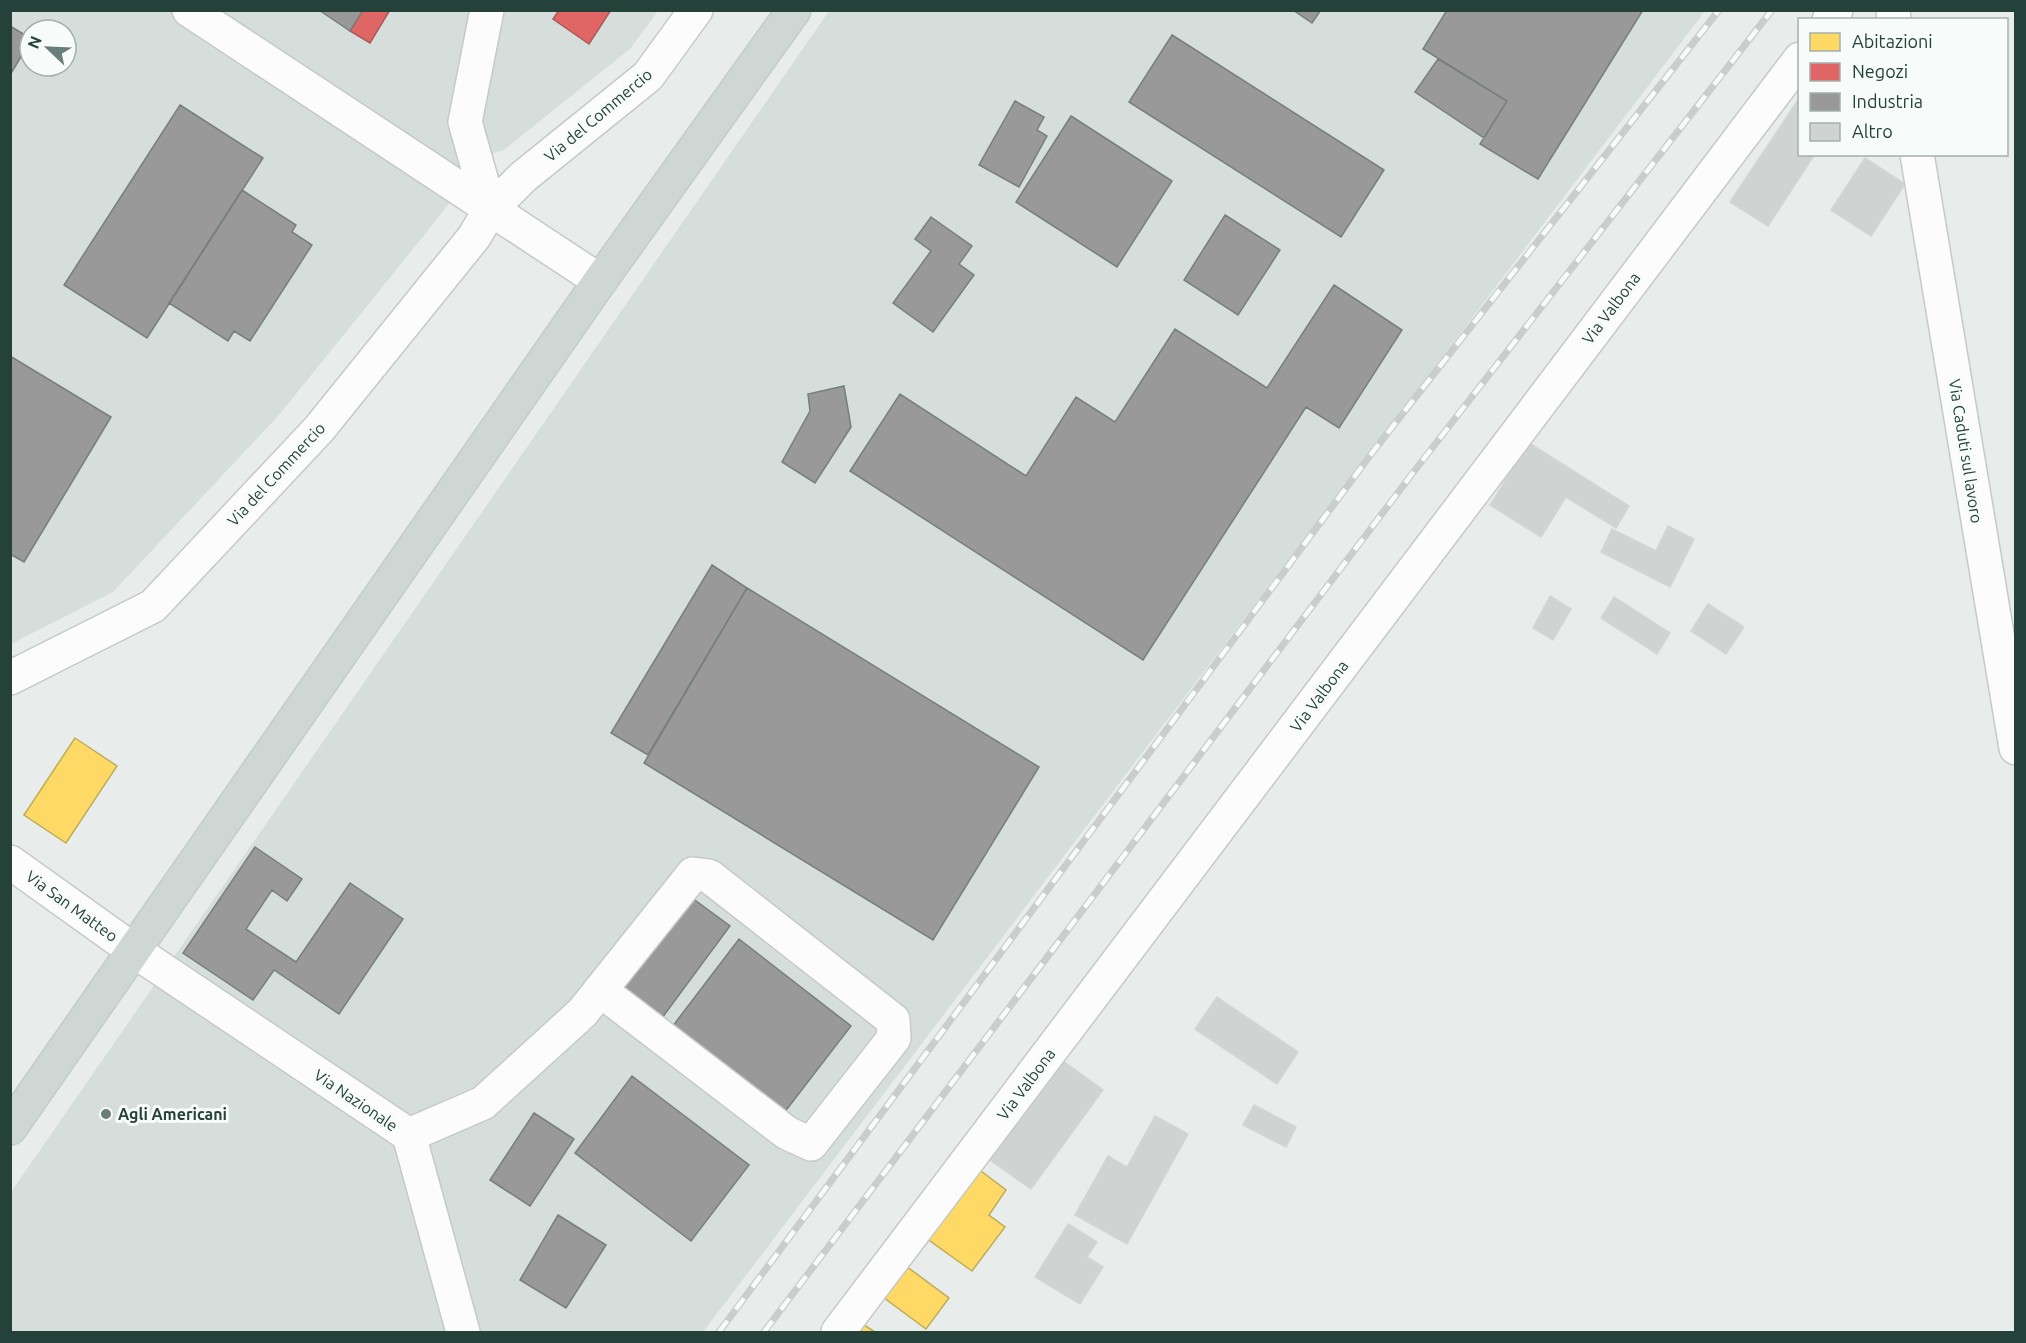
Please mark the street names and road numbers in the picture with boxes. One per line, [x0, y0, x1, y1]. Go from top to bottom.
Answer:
street label: Via del Commercio [541, 65, 655, 165]
street label: Via Valbona [1578, 269, 1644, 347]
street label: Via Caduti sul lavoro [1946, 378, 1986, 524]
street label: Via del Commercio [223, 419, 329, 529]
street label: Via Valbona [1286, 657, 1352, 735]
street label: Via San Matteo [23, 867, 121, 945]
street label: Via Valbona [993, 1045, 1059, 1123]
street label: Via Nazionale [311, 1065, 401, 1135]

